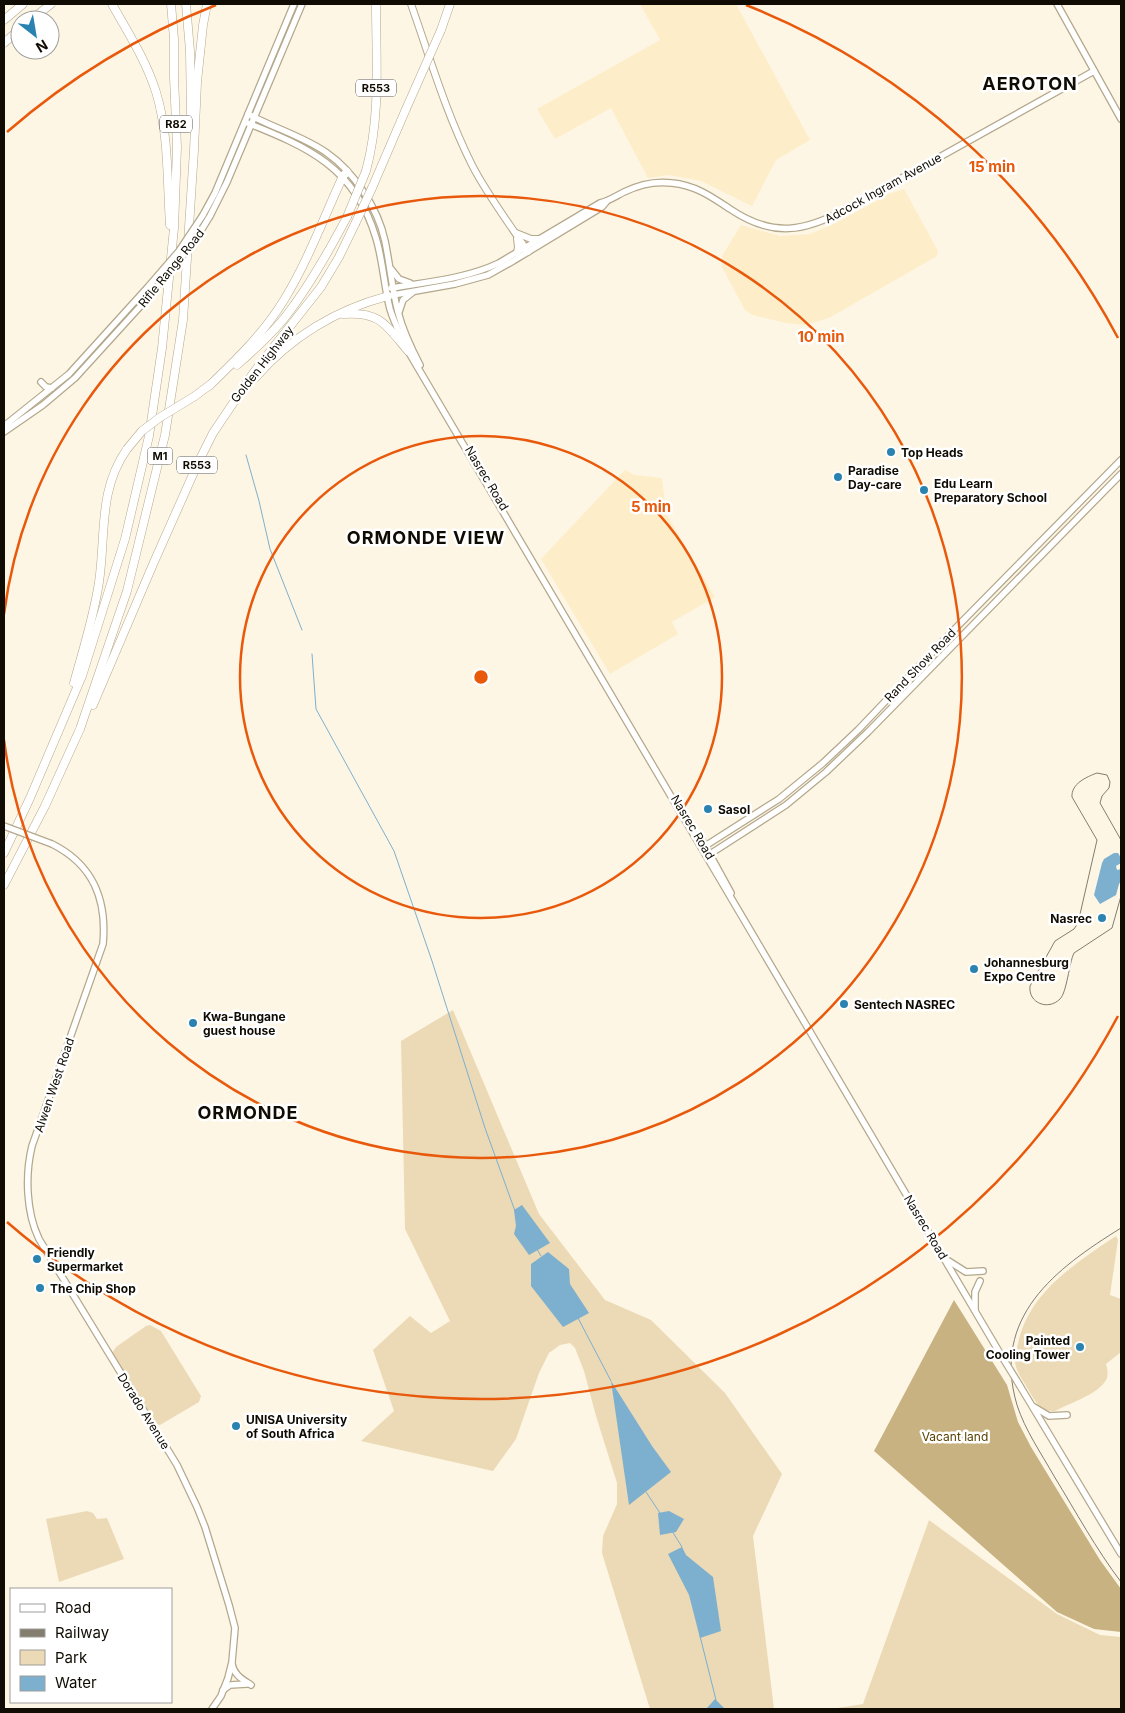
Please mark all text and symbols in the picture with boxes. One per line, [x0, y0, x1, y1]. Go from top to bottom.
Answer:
north arrow [10, 10, 60, 60]
text: N [33, 37, 51, 57]
district label: AEROTON [982, 73, 1078, 94]
road number: R553 [356, 80, 396, 96]
road number: R82 [160, 116, 192, 132]
street label: Adcock Ingram Avenue [822, 150, 944, 226]
text: 15 min [969, 157, 1015, 176]
street label: Rifle Range Road [135, 226, 207, 310]
street label: Golden Highway [227, 322, 297, 405]
text: 10 min [797, 327, 845, 346]
street label: Nasrec Road [462, 443, 512, 513]
place label: Top Heads [901, 445, 964, 460]
marker: Top Heads [885, 446, 897, 458]
road number: M1 [148, 448, 172, 464]
road number: R553 [177, 456, 217, 474]
place label: Paradise Day-care [848, 463, 902, 492]
marker: Paradise Day-care [832, 471, 844, 483]
place label: Edu Learn Preparatory School [934, 476, 1047, 505]
marker: Edu Learn Preparatory School [918, 484, 930, 496]
text: 5 min [631, 497, 671, 516]
district label: ORMONDE VIEW [347, 527, 505, 548]
street label: Rand Show Road [881, 625, 959, 705]
centre of rings [472, 668, 490, 686]
street label: Nasrec Road [668, 792, 718, 862]
place label: Sasol [718, 802, 750, 817]
marker: Sasol [702, 803, 714, 815]
place label: Nasrec [1050, 911, 1092, 926]
marker: Nasrec [1096, 912, 1108, 924]
place label: Johannesburg Expo Centre [984, 955, 1069, 984]
marker: Johannesburg Expo Centre [968, 963, 980, 975]
place label: Sentech NASREC [854, 997, 955, 1012]
marker: Sentech NASREC [838, 998, 850, 1010]
place label: Kwa-Bungane guest house [203, 1009, 286, 1038]
marker: Kwa-Bungane guest house [187, 1017, 199, 1029]
street label: Alwen West Road [31, 1036, 77, 1134]
district label: ORMONDE [198, 1102, 298, 1123]
street label: Nasrec Road [901, 1192, 951, 1262]
place label: Friendly Supermarket [47, 1245, 124, 1274]
marker: Friendly Supermarket [31, 1253, 43, 1265]
place label: The Chip Shop [50, 1281, 136, 1296]
marker: The Chip Shop [34, 1282, 46, 1294]
place label: Painted Cooling Tower [986, 1333, 1070, 1362]
marker: Painted Cooling Tower [1074, 1341, 1086, 1353]
street label: Dorado Avenue [115, 1370, 173, 1452]
place label: UNISA University of South Africa [246, 1412, 348, 1441]
marker: UNISA University of South Africa [230, 1420, 242, 1432]
park label: Vacant land [922, 1429, 988, 1444]
legend [10, 1588, 172, 1703]
text: Road [55, 1598, 91, 1617]
text: Railway [55, 1623, 110, 1642]
text: Park [55, 1648, 88, 1667]
text: Water [55, 1673, 97, 1692]

